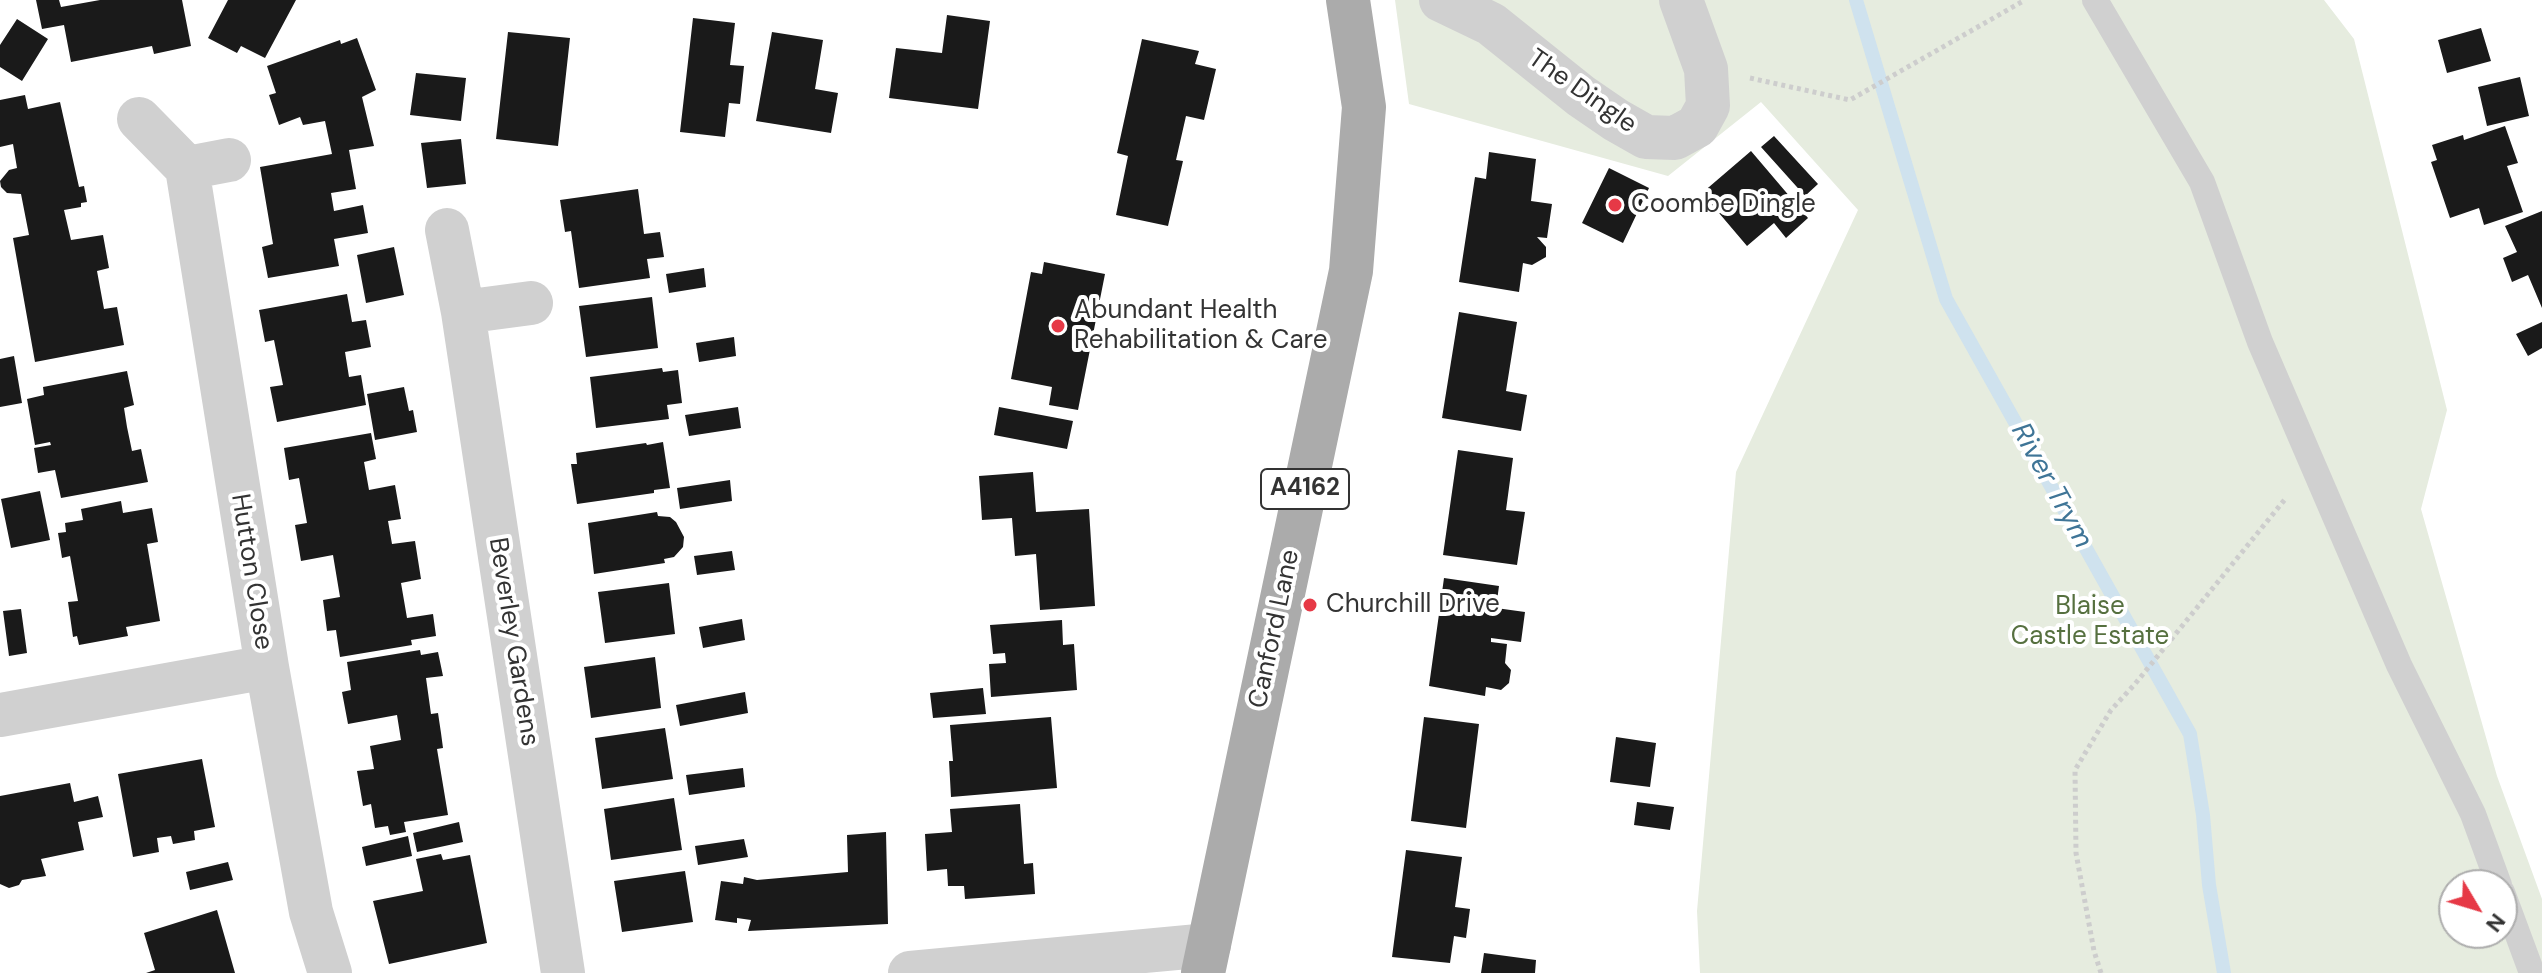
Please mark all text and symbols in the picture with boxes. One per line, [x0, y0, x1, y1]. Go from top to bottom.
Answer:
street label: The Dingle [1522, 43, 1642, 141]
place label: Coombe Dingle [1631, 189, 1816, 221]
marker: Coombe Dingle [1606, 196, 1624, 214]
place label: Abundant Health Rehabilitation & Care [1074, 295, 1327, 356]
marker: Abundant Health Rehabilitation & Care [1049, 317, 1067, 335]
water label: River Trym [2003, 418, 2099, 554]
road number: A4162 [1261, 469, 1349, 509]
street label: Hutton Close [223, 492, 279, 652]
street label: Beverley Gardens [481, 535, 545, 749]
street label: Canford Lane [1243, 547, 1307, 711]
place label: Churchill Drive [1326, 589, 1500, 621]
park label: Blaise Castle Estate [2011, 591, 2169, 652]
marker: Churchill Drive [1301, 596, 1319, 614]
north arrow [2438, 869, 2518, 949]
text: N [2479, 908, 2512, 938]

